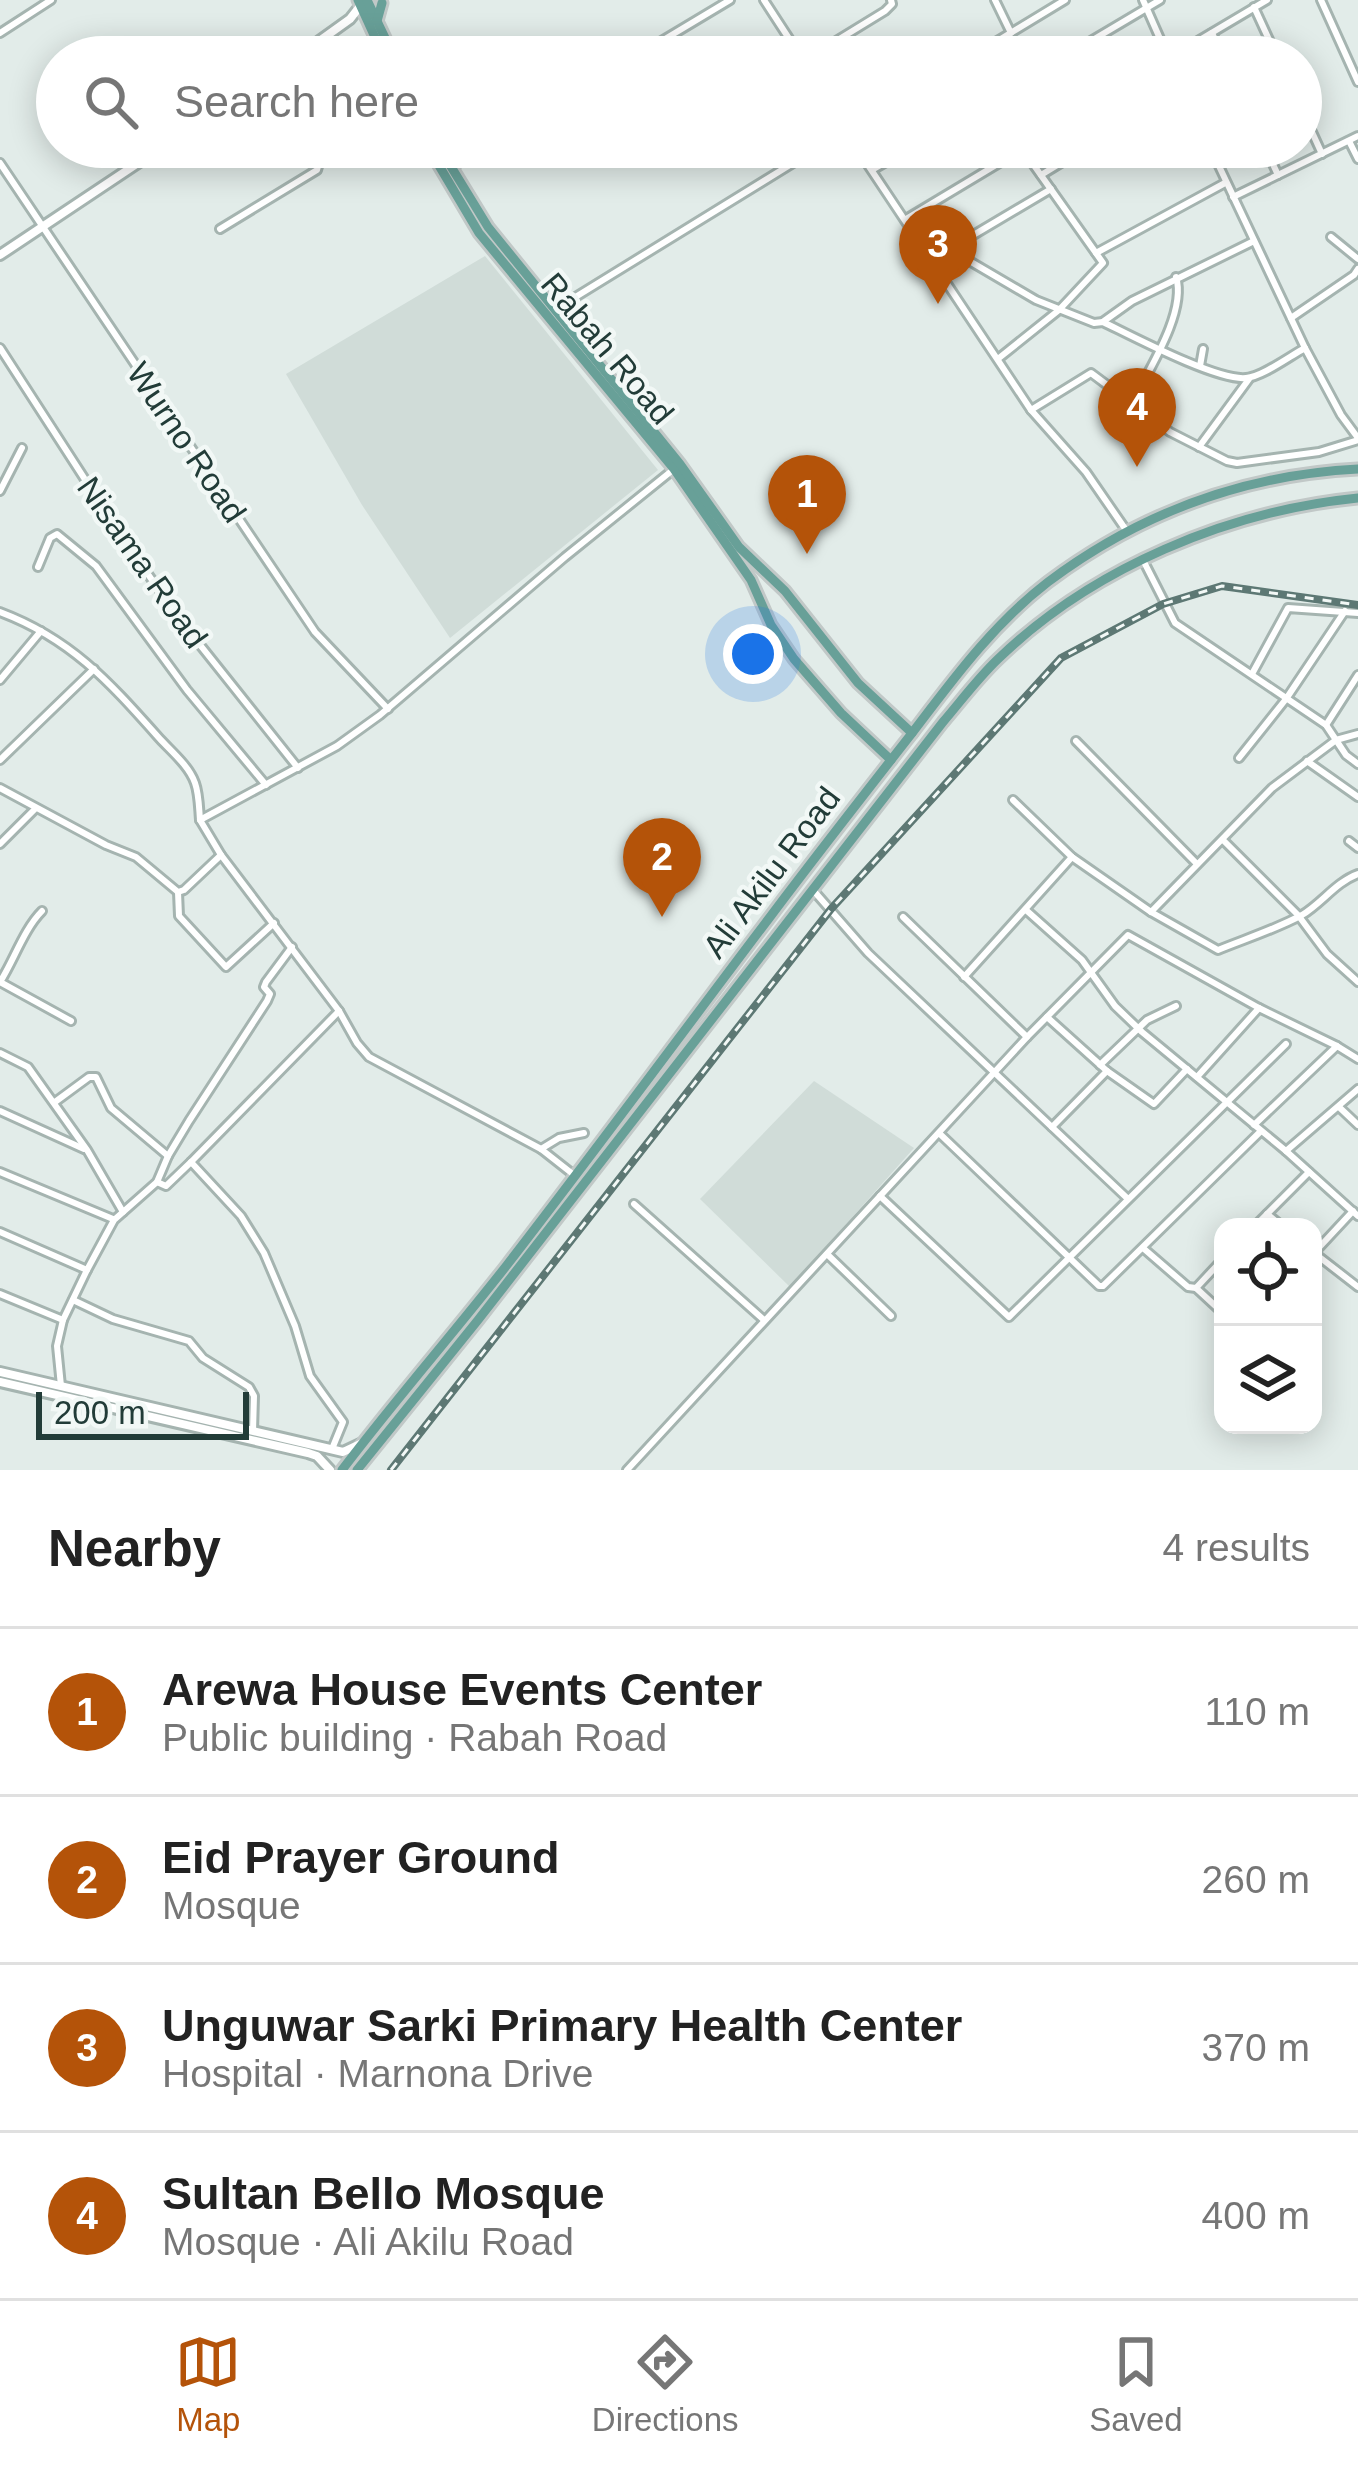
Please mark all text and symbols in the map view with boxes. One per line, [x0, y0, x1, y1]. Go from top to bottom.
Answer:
search box [36, 36, 1322, 168]
icon: search [78, 69, 144, 135]
text: Search here [174, 76, 419, 127]
pin: 3 [899, 205, 977, 304]
street label: Rabah Road [534, 265, 681, 431]
street label: Wurno Road [120, 355, 254, 529]
pin: 4 [1098, 368, 1176, 467]
pin: 1 [768, 455, 846, 554]
street label: Nisama Road [70, 470, 215, 655]
your location [723, 624, 783, 684]
street label: Ali Akilu Road [695, 780, 847, 965]
pin: 2 [623, 818, 701, 917]
map controls [1214, 1218, 1322, 1434]
button: locate [1214, 1218, 1322, 1326]
button: layers [1214, 1326, 1322, 1434]
scale bar [36, 1386, 249, 1439]
text: 200 m [54, 1394, 146, 1431]
text: Nearby [48, 1520, 221, 1577]
text: 4 results [1163, 1526, 1310, 1569]
text: Arewa House Events Center [162, 1664, 762, 1715]
text: 1 [76, 1690, 98, 1733]
text: 110 m [1205, 1690, 1310, 1733]
text: Public building · Rabah Road [162, 1716, 667, 1759]
text: Eid Prayer Ground [162, 1832, 560, 1883]
text: 2 [76, 1858, 98, 1901]
text: 260 m [1202, 1858, 1310, 1901]
text: Mosque [162, 1884, 301, 1927]
text: Unguwar Sarki Primary Health Center [162, 2000, 962, 2051]
text: 3 [76, 2026, 98, 2069]
text: 370 m [1202, 2026, 1310, 2069]
text: Hospital · Marnona Drive [162, 2052, 593, 2095]
text: Sultan Bello Mosque [162, 2168, 605, 2219]
text: 4 [76, 2194, 98, 2237]
text: 400 m [1202, 2194, 1310, 2237]
text: Mosque · Ali Akilu Road [162, 2220, 574, 2263]
tab: Map [175, 2329, 241, 2439]
tab: Directions [592, 2329, 739, 2439]
tab: Saved [1089, 2329, 1183, 2439]

